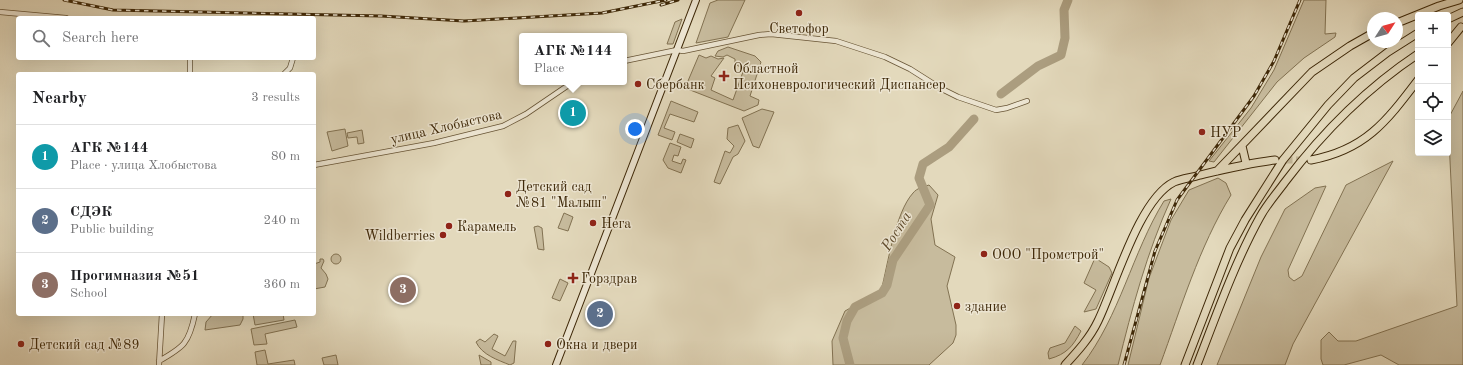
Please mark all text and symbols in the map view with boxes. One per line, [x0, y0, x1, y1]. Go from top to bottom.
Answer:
marker: Светофор [794, 8, 804, 18]
north arrow [1367, 12, 1403, 48]
map controls [1415, 12, 1451, 156]
button: + [1415, 12, 1451, 48]
search box [16, 16, 316, 60]
place label: Светофор [769, 22, 829, 37]
icon: search [30, 27, 52, 49]
text: Search here [62, 31, 139, 46]
popup [519, 33, 627, 85]
text: АГК №144 [534, 44, 612, 59]
button: − [1415, 48, 1451, 84]
text: Place [534, 62, 564, 75]
place label: Областной Психоневрологический Диспансер [733, 62, 946, 92]
marker: Областной Психоневрологический Диспансер [718, 70, 730, 82]
place label: Сбербанк [646, 78, 705, 92]
marker: Сбербанк [633, 79, 643, 89]
button: locate [1415, 84, 1451, 120]
text: Nearby [32, 90, 87, 107]
text: 3 results [251, 91, 300, 104]
pin: 1 [560, 98, 586, 128]
street label: улица Хлобыстова [389, 107, 503, 147]
your location [625, 119, 645, 139]
button: layers [1415, 120, 1451, 156]
place label: НУР [1210, 126, 1241, 140]
marker: НУР [1197, 127, 1207, 137]
text: АГК №144 [70, 141, 148, 156]
text: 1 [41, 150, 49, 163]
text: 80 m [271, 150, 300, 163]
text: Place · улица Хлобыстова [70, 159, 217, 172]
place label: Детский сад №81 "Малыш" [516, 180, 607, 210]
marker: Детский сад №81 "Малыш" [503, 189, 513, 199]
text: СДЭК [70, 205, 112, 220]
water label: Роста [879, 209, 915, 255]
text: 2 [41, 214, 49, 227]
text: 240 m [263, 214, 300, 227]
place label: Нега [601, 217, 631, 231]
marker: Нега [588, 218, 598, 228]
place label: Карамель [457, 220, 517, 234]
marker: Карамель [444, 221, 454, 231]
text: Public building [70, 223, 154, 236]
place label: Wildberries [364, 229, 435, 243]
marker: Wildberries [438, 230, 448, 240]
place label: ООО "Промстрой" [992, 248, 1104, 262]
marker: ООО "Промстрой" [979, 249, 989, 259]
text: Прогимназия №51 [70, 269, 200, 284]
place label: Горздрав [581, 272, 637, 286]
marker: Горздрав [568, 273, 578, 283]
pin: 3 [390, 275, 416, 305]
text: 3 [41, 278, 49, 291]
text: 360 m [263, 278, 300, 291]
text: School [70, 287, 107, 300]
pin: 2 [587, 299, 613, 329]
place label: здание [965, 300, 1007, 314]
marker: здание [952, 301, 962, 311]
place label: Детский сад №89 [29, 338, 140, 352]
place label: Окна и двери [556, 338, 638, 352]
marker: Детский сад №89 [16, 339, 26, 349]
marker: Окна и двери [543, 339, 553, 349]

